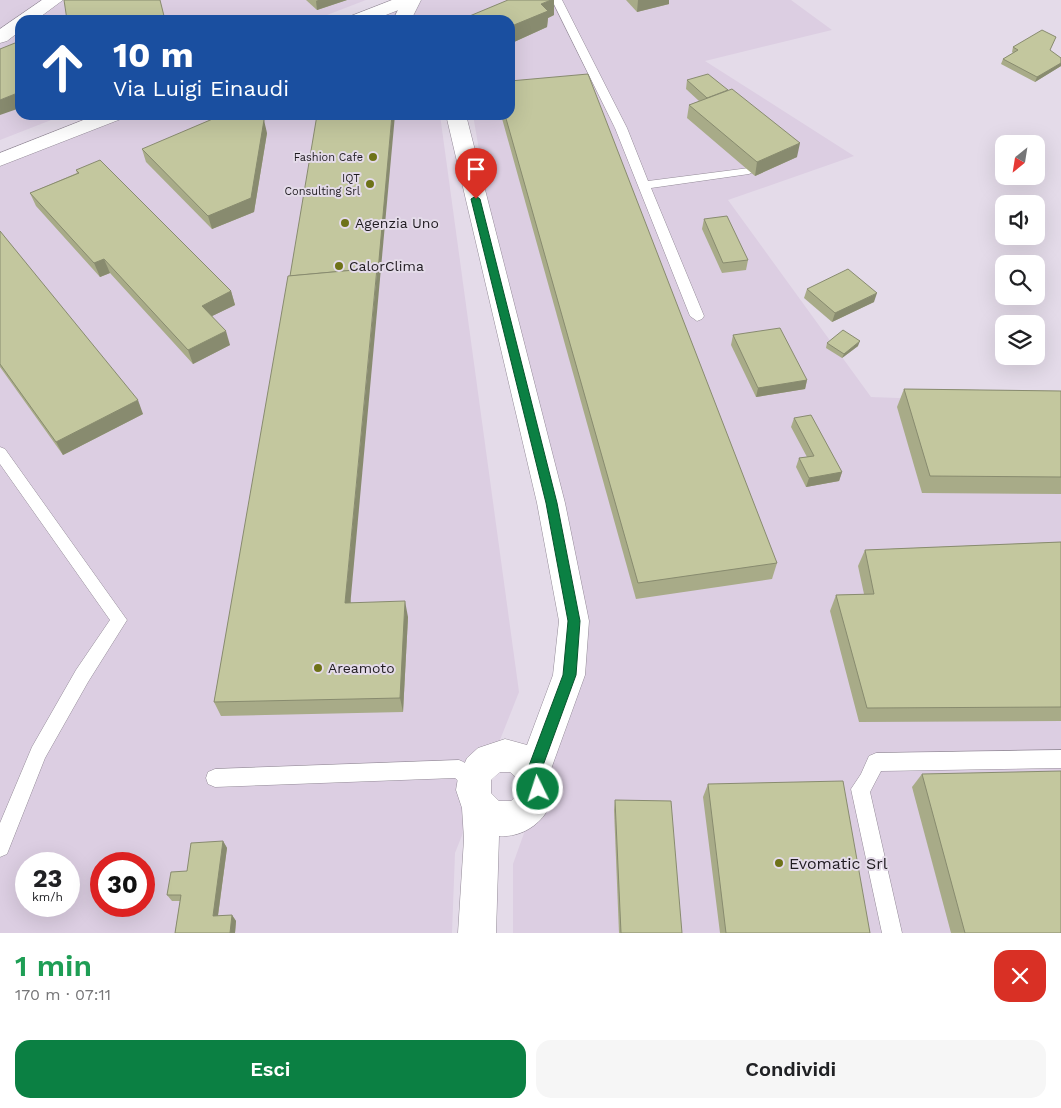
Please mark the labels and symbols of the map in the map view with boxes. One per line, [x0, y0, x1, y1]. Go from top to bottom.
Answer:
north arrow [995, 135, 1045, 185]
pin [455, 148, 497, 199]
place label: Fashion Cafe [294, 151, 363, 164]
marker: Fashion Cafe [367, 151, 379, 163]
place label: IQT Consulting Srl [285, 172, 361, 198]
marker: IQT Consulting Srl [364, 178, 376, 190]
place label: Agenzia Uno [355, 215, 439, 231]
marker: Agenzia Uno [339, 217, 351, 229]
place label: CalorClima [349, 258, 424, 274]
marker: CalorClima [333, 260, 345, 272]
place label: Areamoto [328, 660, 395, 676]
marker: Areamoto [312, 662, 324, 674]
position arrow [511, 762, 563, 814]
speed limit sign: 30 [90, 852, 155, 917]
place label: Evomatic Srl [789, 854, 888, 873]
marker: Evomatic Srl [773, 857, 785, 869]

